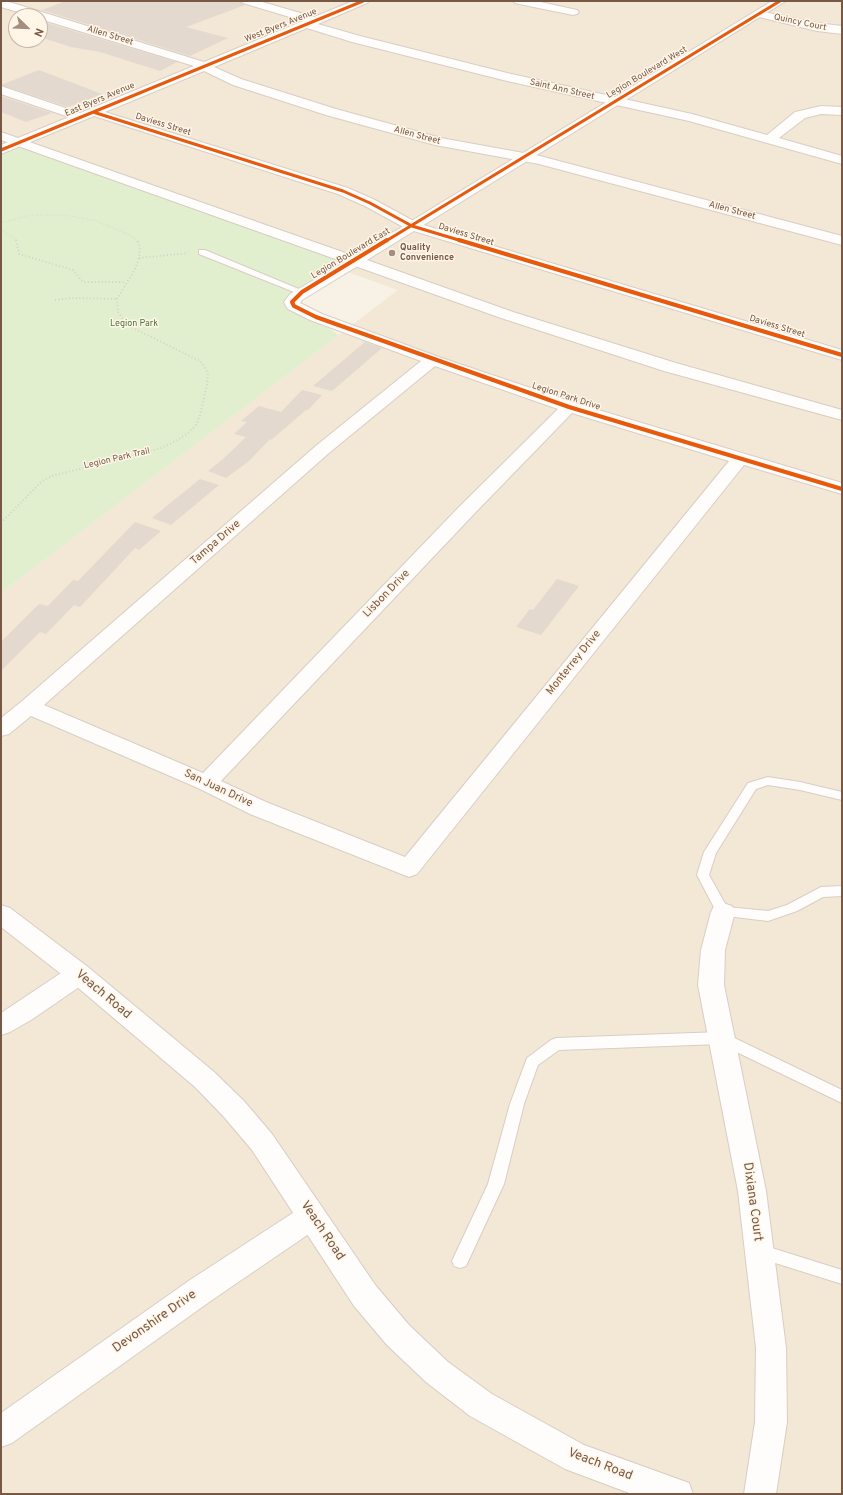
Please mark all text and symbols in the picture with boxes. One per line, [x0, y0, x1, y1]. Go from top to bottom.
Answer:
street label: West Byers Avenue [243, 7, 319, 45]
north arrow [8, 8, 48, 48]
street label: Quincy Court [773, 12, 827, 34]
street label: Allen Street [86, 24, 134, 48]
text: N [30, 26, 46, 39]
street label: Legion Boulevard West [605, 45, 689, 101]
street label: Saint Ann Street [529, 77, 595, 103]
street label: East Byers Avenue [63, 80, 137, 120]
street label: Daviess Street [134, 111, 192, 139]
street label: Allen Street [393, 125, 441, 147]
street label: Allen Street [708, 200, 756, 222]
street label: Daviess Street [437, 221, 495, 249]
street label: Legion Boulevard East [310, 226, 392, 282]
place label: Quality Convenience [400, 243, 454, 264]
marker: Quality Convenience [387, 248, 397, 258]
street label: Daviess Street [748, 313, 806, 341]
park label: Legion Park [110, 319, 158, 329]
street label: Legion Park Drive [530, 381, 602, 413]
street label: Legion Park Trail [83, 446, 151, 472]
street label: Tampa Drive [188, 518, 244, 568]
street label: Lisbon Drive [361, 567, 413, 621]
street label: Monterrey Drive [544, 628, 604, 698]
street label: San Juan Drive [182, 767, 254, 811]
street label: Veach Road [72, 967, 134, 1023]
street label: Dixiana Court [739, 1161, 765, 1243]
street label: Veach Road [296, 1198, 348, 1264]
street label: Devonshire Drive [110, 1287, 200, 1357]
street label: Veach Road [565, 1446, 635, 1484]

